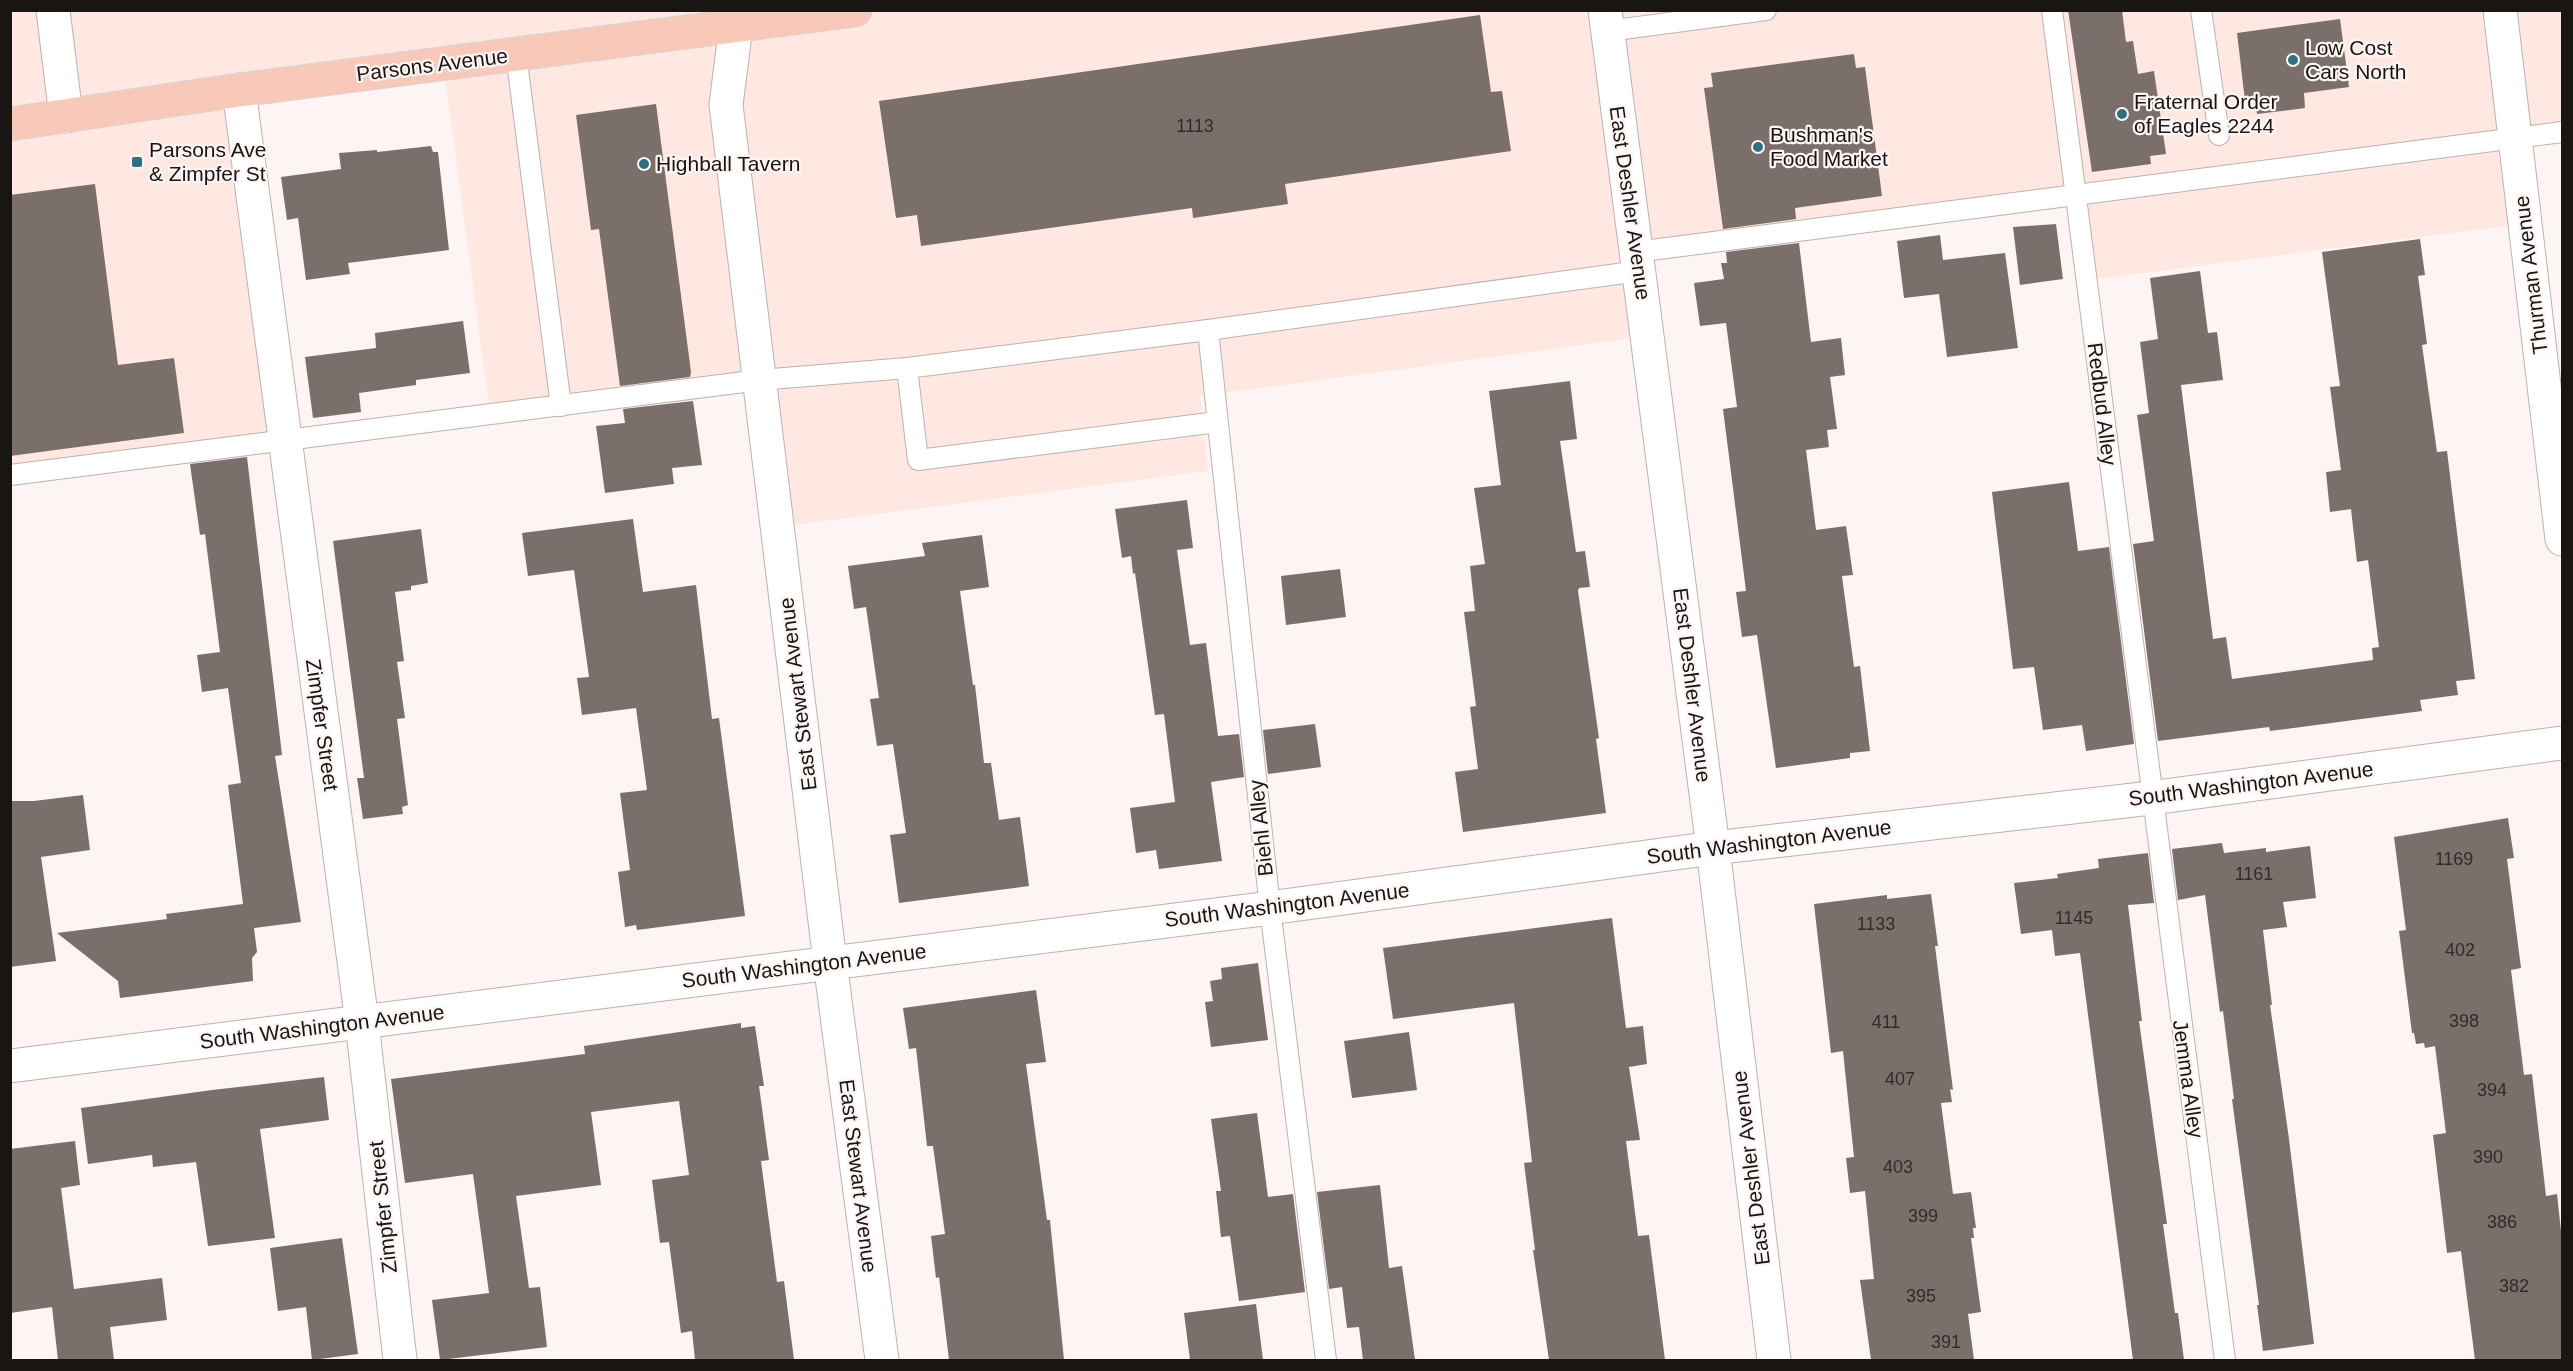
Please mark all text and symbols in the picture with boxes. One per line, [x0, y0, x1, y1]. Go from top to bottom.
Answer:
place label: Low Cost Cars North [2305, 36, 2407, 83]
street label: Parsons Avenue [355, 44, 509, 85]
marker: Low Cost Cars North [2286, 53, 2300, 67]
place label: Fraternal Order of Eagles 2244 [2134, 90, 2278, 137]
street label: East Deshler Avenue [1605, 104, 1656, 301]
marker: Fraternal Order of Eagles 2244 [2115, 107, 2129, 121]
house number: 1113 [1176, 116, 1214, 136]
place label: Bushman's Food Market [1770, 123, 1888, 170]
place label: Parsons Ave & Zimpfer St [149, 138, 267, 185]
marker: Bushman's Food Market [1751, 140, 1765, 154]
place label: Highball Tavern [656, 152, 800, 175]
marker: Parsons Ave & Zimpfer St [130, 155, 144, 169]
marker: Highball Tavern [637, 157, 651, 171]
street label: Thurman Avenue [2509, 194, 2552, 356]
street label: Redbud Alley [2084, 341, 2122, 467]
street label: East Deshler Avenue [1669, 586, 1716, 783]
street label: East Stewart Avenue [774, 596, 821, 792]
street label: Zimpfer Street [302, 657, 343, 793]
street label: South Washington Avenue [2127, 757, 2375, 810]
street label: Biehl Alley [1244, 778, 1277, 877]
street label: South Washington Avenue [1645, 815, 1893, 868]
house number: 1169 [2435, 849, 2473, 869]
house number: 1161 [2235, 864, 2273, 884]
street label: South Washington Avenue [1163, 878, 1411, 931]
house number: 1145 [2055, 908, 2093, 928]
house number: 1133 [1857, 914, 1895, 934]
street label: South Washington Avenue [680, 939, 928, 992]
house number: 402 [2445, 940, 2475, 960]
street label: South Washington Avenue [198, 1000, 446, 1053]
house number: 398 [2449, 1011, 2479, 1031]
house number: 411 [1872, 1012, 1900, 1032]
street label: Jemma Alley [2169, 1018, 2208, 1140]
house number: 407 [1885, 1069, 1915, 1089]
street label: East Deshler Avenue [1727, 1070, 1774, 1267]
street label: East Stewart Avenue [835, 1078, 882, 1274]
house number: 394 [2477, 1080, 2507, 1100]
street label: Zimpfer Street [364, 1140, 401, 1274]
house number: 390 [2473, 1147, 2503, 1167]
house number: 403 [1883, 1157, 1913, 1177]
house number: 399 [1908, 1206, 1938, 1226]
house number: 386 [2487, 1212, 2517, 1232]
house number: 382 [2499, 1276, 2529, 1296]
house number: 395 [1906, 1286, 1936, 1306]
house number: 391 [1931, 1332, 1961, 1352]

